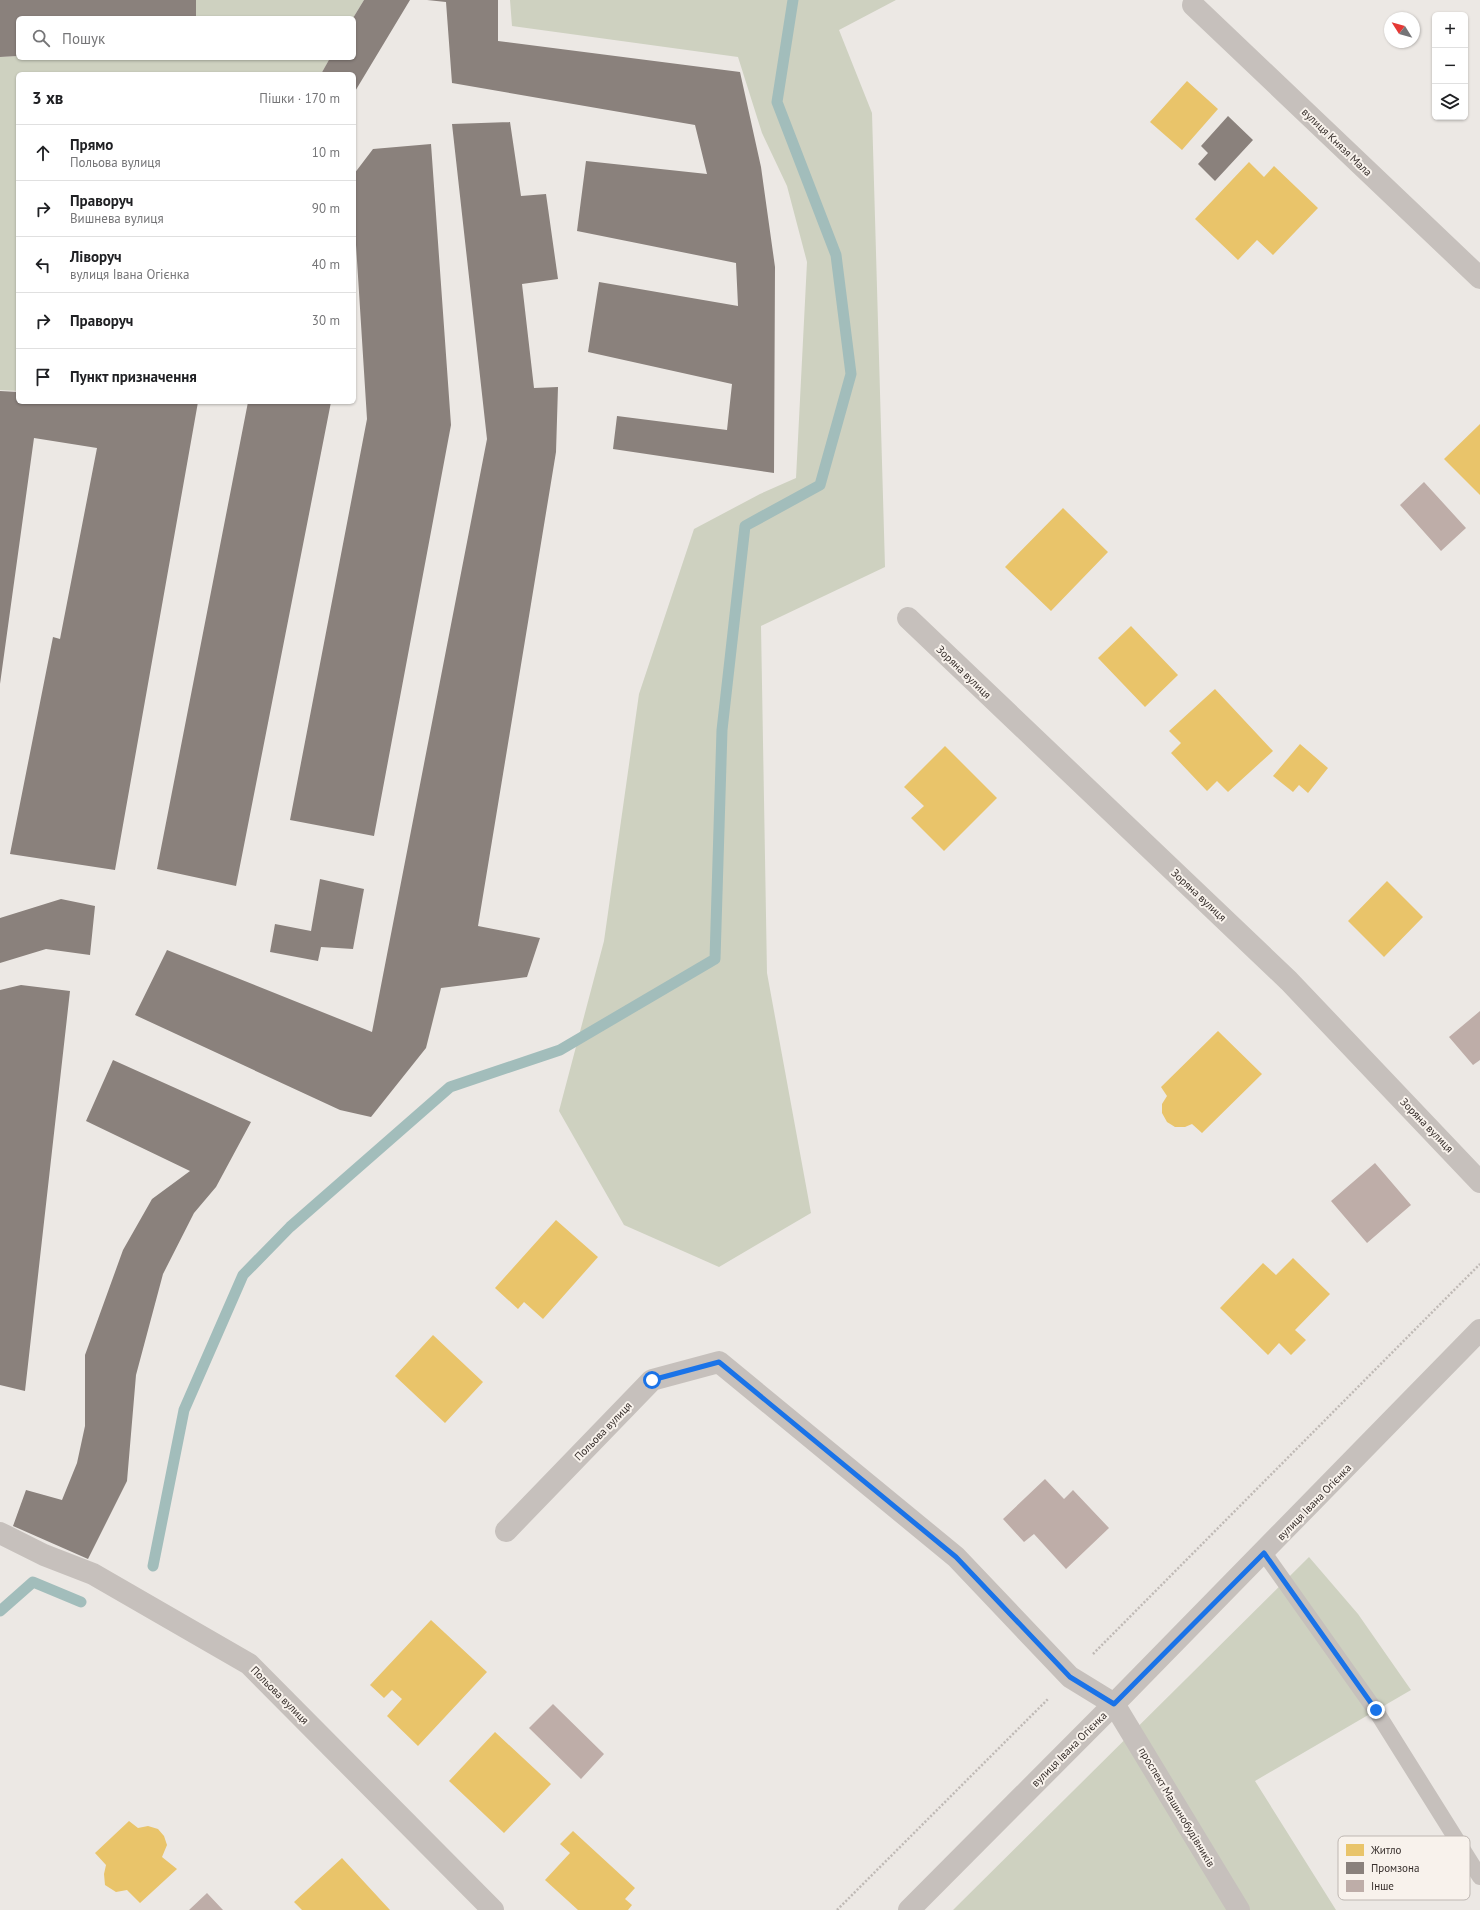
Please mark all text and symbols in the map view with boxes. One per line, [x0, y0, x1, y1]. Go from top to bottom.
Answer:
north arrow [1384, 12, 1420, 48]
map controls [1432, 12, 1468, 120]
button: + [1432, 12, 1468, 48]
search box [16, 16, 356, 60]
icon: search [30, 27, 52, 49]
text: Пошук [62, 29, 105, 48]
button: − [1432, 48, 1468, 84]
button: layers [1432, 84, 1468, 120]
text: 3 хв [32, 87, 63, 109]
text: Пішки · 170 m [259, 90, 340, 107]
street label: вулиця Князя Мала [1299, 105, 1375, 179]
text: Прямо [70, 135, 113, 154]
icon: ahead [32, 142, 54, 164]
text: 10 m [312, 144, 340, 161]
text: Польова вулиця [70, 154, 161, 171]
text: Праворуч [70, 191, 133, 210]
icon: right [32, 198, 54, 220]
text: 90 m [312, 200, 340, 217]
text: Вишнева вулиця [70, 210, 164, 227]
text: Ліворуч [70, 247, 122, 266]
icon: left [32, 254, 54, 276]
text: 40 m [312, 256, 340, 273]
text: вулиця Івана Огієнка [70, 266, 189, 283]
icon: right [32, 310, 54, 332]
text: Праворуч [70, 311, 133, 330]
text: 30 m [312, 312, 340, 329]
icon: arrive [32, 366, 54, 388]
text: Пункт призначення [70, 367, 197, 386]
street label: Зоряна вулиця [934, 642, 994, 702]
street label: Зоряна вулиця [1168, 866, 1230, 924]
street label: Зоряна вулиця [1397, 1095, 1457, 1155]
route start [643, 1371, 661, 1389]
street label: Польова вулиця [571, 1399, 635, 1463]
street label: вулиця Івана Огієнка [1274, 1461, 1354, 1543]
street label: Польова вулиця [248, 1663, 312, 1727]
route end [1367, 1701, 1385, 1719]
street label: вулиця Івана Огієнка [1028, 1708, 1110, 1790]
street label: проспект Машинобудівників [1136, 1745, 1218, 1869]
legend [1338, 1836, 1470, 1900]
text: Житло [1370, 1843, 1402, 1857]
text: Промзона [1371, 1861, 1419, 1875]
text: Інше [1371, 1879, 1394, 1893]

